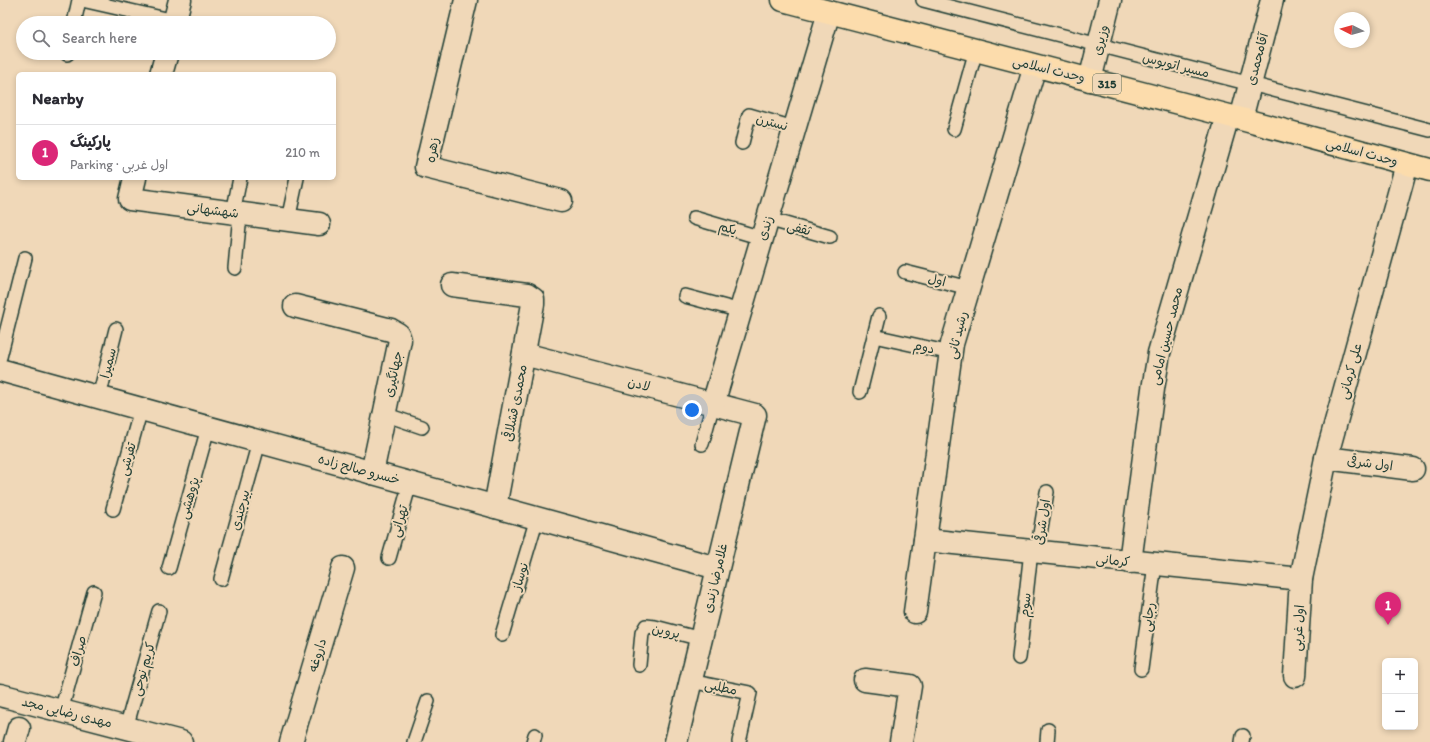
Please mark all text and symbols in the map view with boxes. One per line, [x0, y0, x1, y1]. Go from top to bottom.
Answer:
north arrow [1334, 12, 1370, 48]
search box [16, 16, 336, 60]
street label: وزیری [1089, 23, 1112, 57]
icon: search [30, 27, 52, 49]
text: Search here [62, 29, 137, 47]
street label: آقامحمدی [1243, 30, 1271, 87]
street label: مسیر اتوبوس [1141, 49, 1211, 82]
street label: وحدت اسلامی [1011, 53, 1087, 87]
road number: 315 [1093, 74, 1121, 94]
text: Nearby [32, 88, 84, 108]
street label: نسترن [754, 110, 790, 134]
text: پارکینگ [70, 133, 111, 151]
street label: وحدت اسلامی [1324, 135, 1400, 171]
street label: زهره [423, 136, 442, 164]
text: 1 [42, 145, 48, 160]
text: 210 m [285, 145, 320, 160]
text: Parking · اول غربی [70, 157, 168, 172]
street label: شهشهانی [186, 199, 240, 223]
street label: زندی [754, 214, 777, 243]
street label: ثقفی [785, 217, 814, 241]
street label: یکم [716, 218, 739, 241]
street label: اول [926, 271, 948, 290]
street label: محمد حسین امامی [1147, 285, 1187, 387]
street label: رشید ثانی [944, 310, 972, 361]
street label: دوم [911, 337, 936, 359]
street label: علی کرمانی [1335, 341, 1367, 401]
street label: سمیرا [97, 346, 120, 380]
street label: جهانگیری [381, 349, 406, 399]
street label: محمدی قشلاقی [499, 363, 530, 443]
street label: لادن [626, 374, 652, 394]
your location [682, 400, 702, 420]
street label: تفرشی [115, 440, 141, 478]
street label: خسرو صالح زاده [316, 451, 402, 489]
street label: اول شرقی [1346, 452, 1394, 474]
street label: پژوهشی [176, 475, 204, 521]
street label: بیرجندی [227, 488, 254, 532]
street label: اول شرقی [1030, 498, 1054, 546]
street label: تهرانی [387, 503, 413, 539]
street label: غلامرضا زندی [700, 542, 731, 614]
street label: کرمانی [1095, 551, 1131, 571]
street label: نوساز [508, 560, 532, 593]
street label: سوم [1016, 592, 1037, 618]
pin: 1 [1375, 592, 1401, 625]
street label: رجایی [1139, 601, 1159, 633]
street label: اول غربی [1289, 604, 1309, 652]
street label: پروین [650, 621, 682, 642]
street label: صراف [67, 634, 89, 668]
street label: داروغه [305, 636, 331, 674]
street label: کریم نوحی [128, 640, 161, 698]
map controls [1382, 658, 1418, 730]
button: + [1382, 658, 1418, 694]
street label: مطلبی [703, 676, 739, 700]
street label: مهدی رضایی مجد [20, 694, 114, 732]
button: − [1382, 694, 1418, 730]

